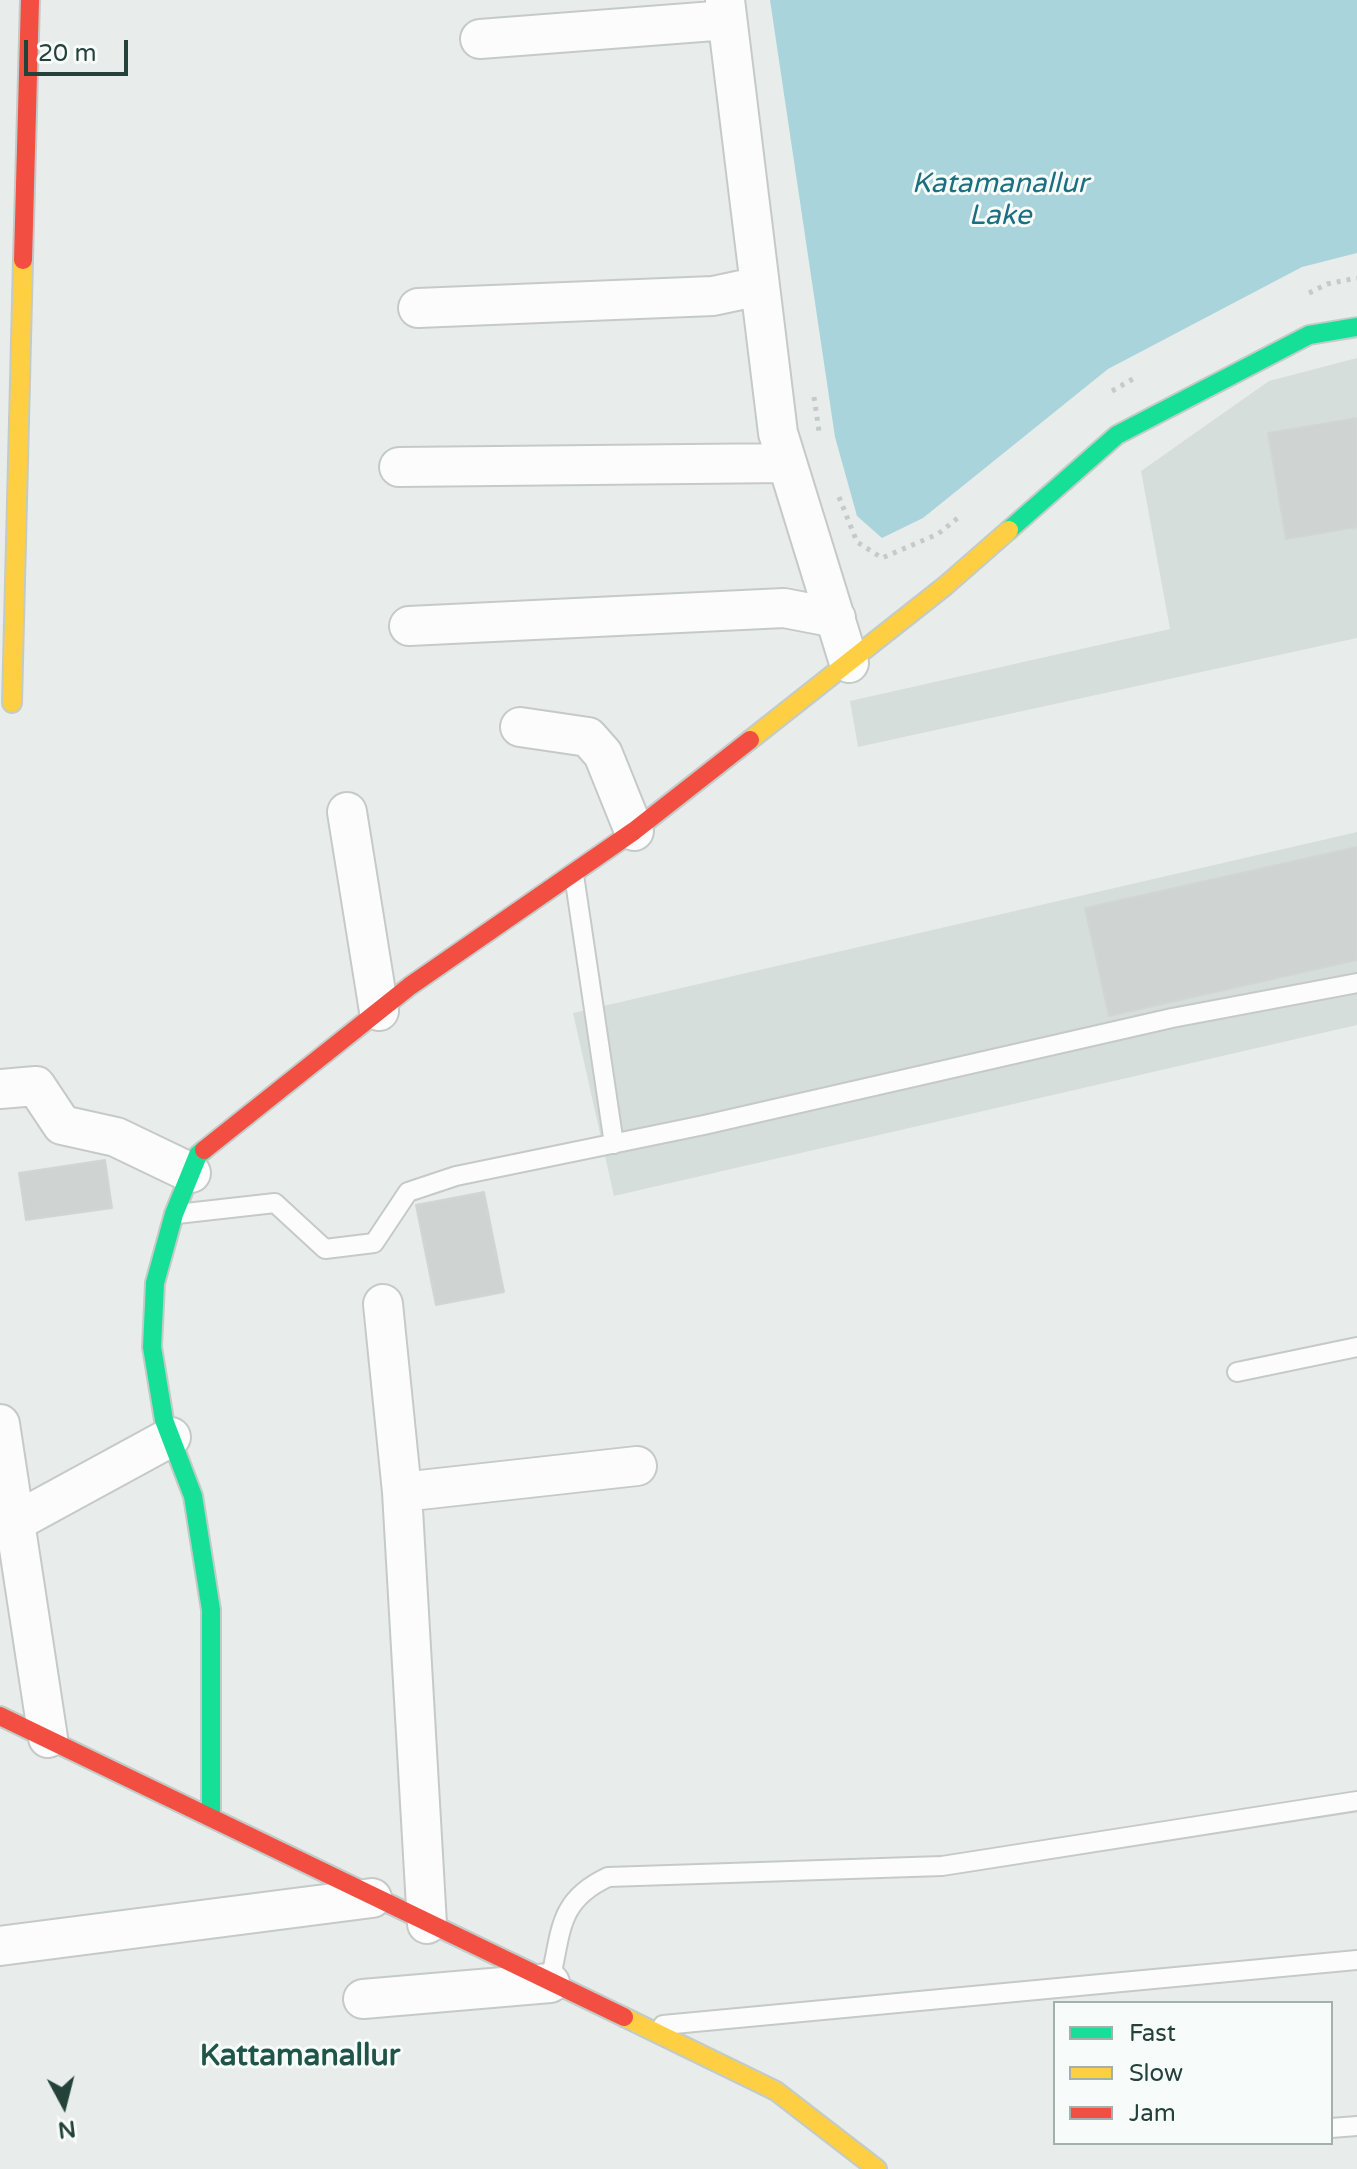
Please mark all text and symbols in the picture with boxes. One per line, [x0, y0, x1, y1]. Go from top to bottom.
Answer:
scale bar [28, 24, 132, 74]
text: 20 m [38, 39, 96, 68]
water label: Katamanallur Lake [912, 168, 1088, 234]
legend [1053, 2001, 1333, 2145]
text: Fast [1129, 2019, 1176, 2048]
district label: Kattamanallur [200, 2039, 400, 2075]
text: Slow [1129, 2059, 1183, 2088]
north arrow [24, 2065, 104, 2145]
text: Jam [1129, 2099, 1176, 2128]
text: N [57, 2115, 77, 2143]

